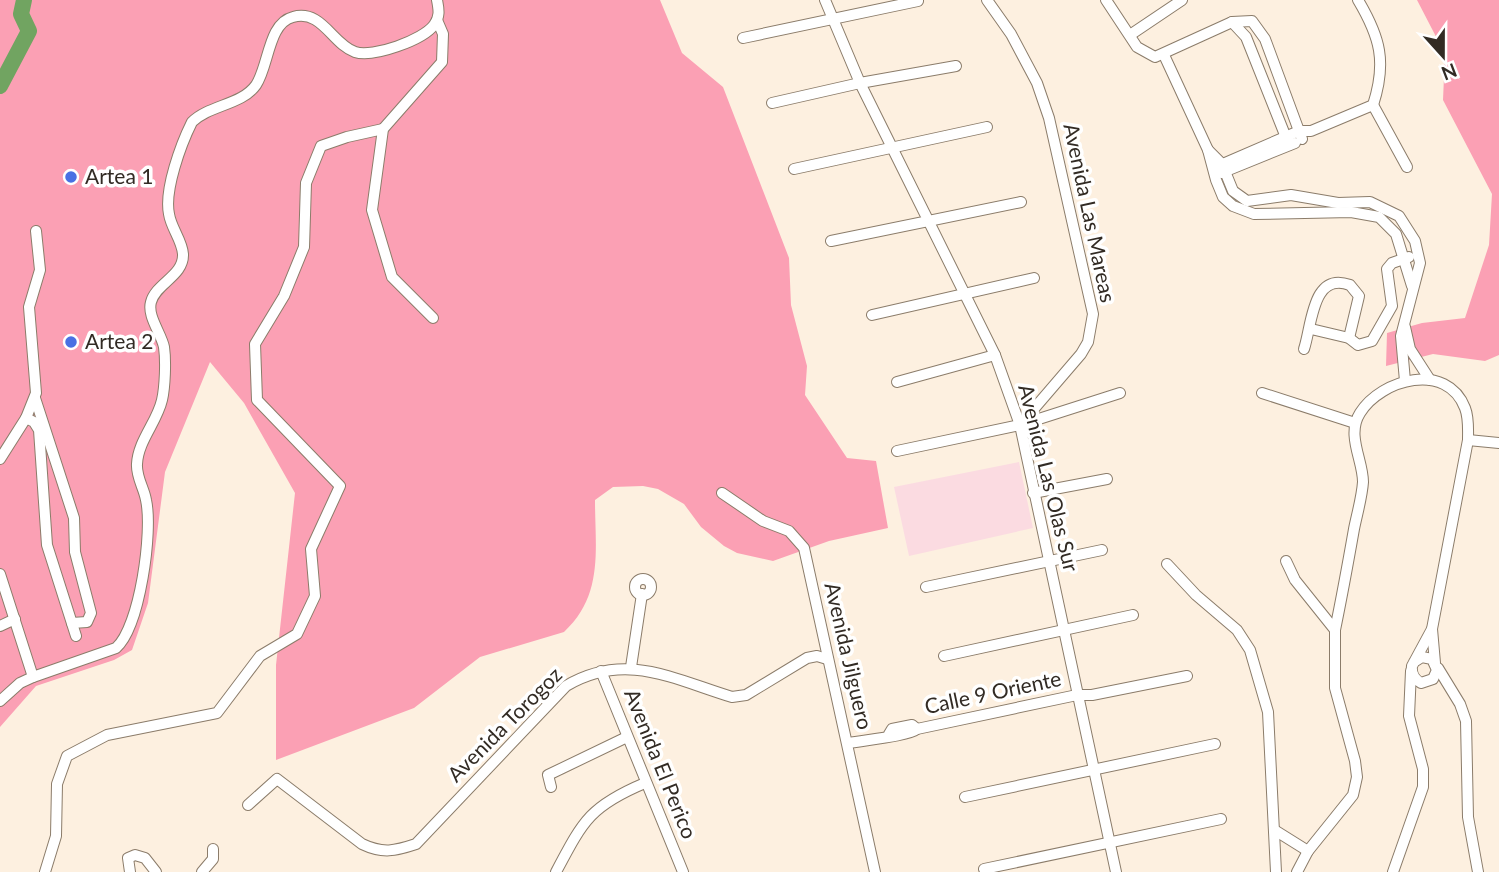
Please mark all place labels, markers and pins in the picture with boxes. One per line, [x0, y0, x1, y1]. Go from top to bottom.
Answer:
place label: Artea 1 [85, 163, 153, 188]
marker: Artea 1 [63, 169, 79, 185]
place label: Artea 2 [85, 328, 153, 353]
marker: Artea 2 [63, 334, 79, 350]

